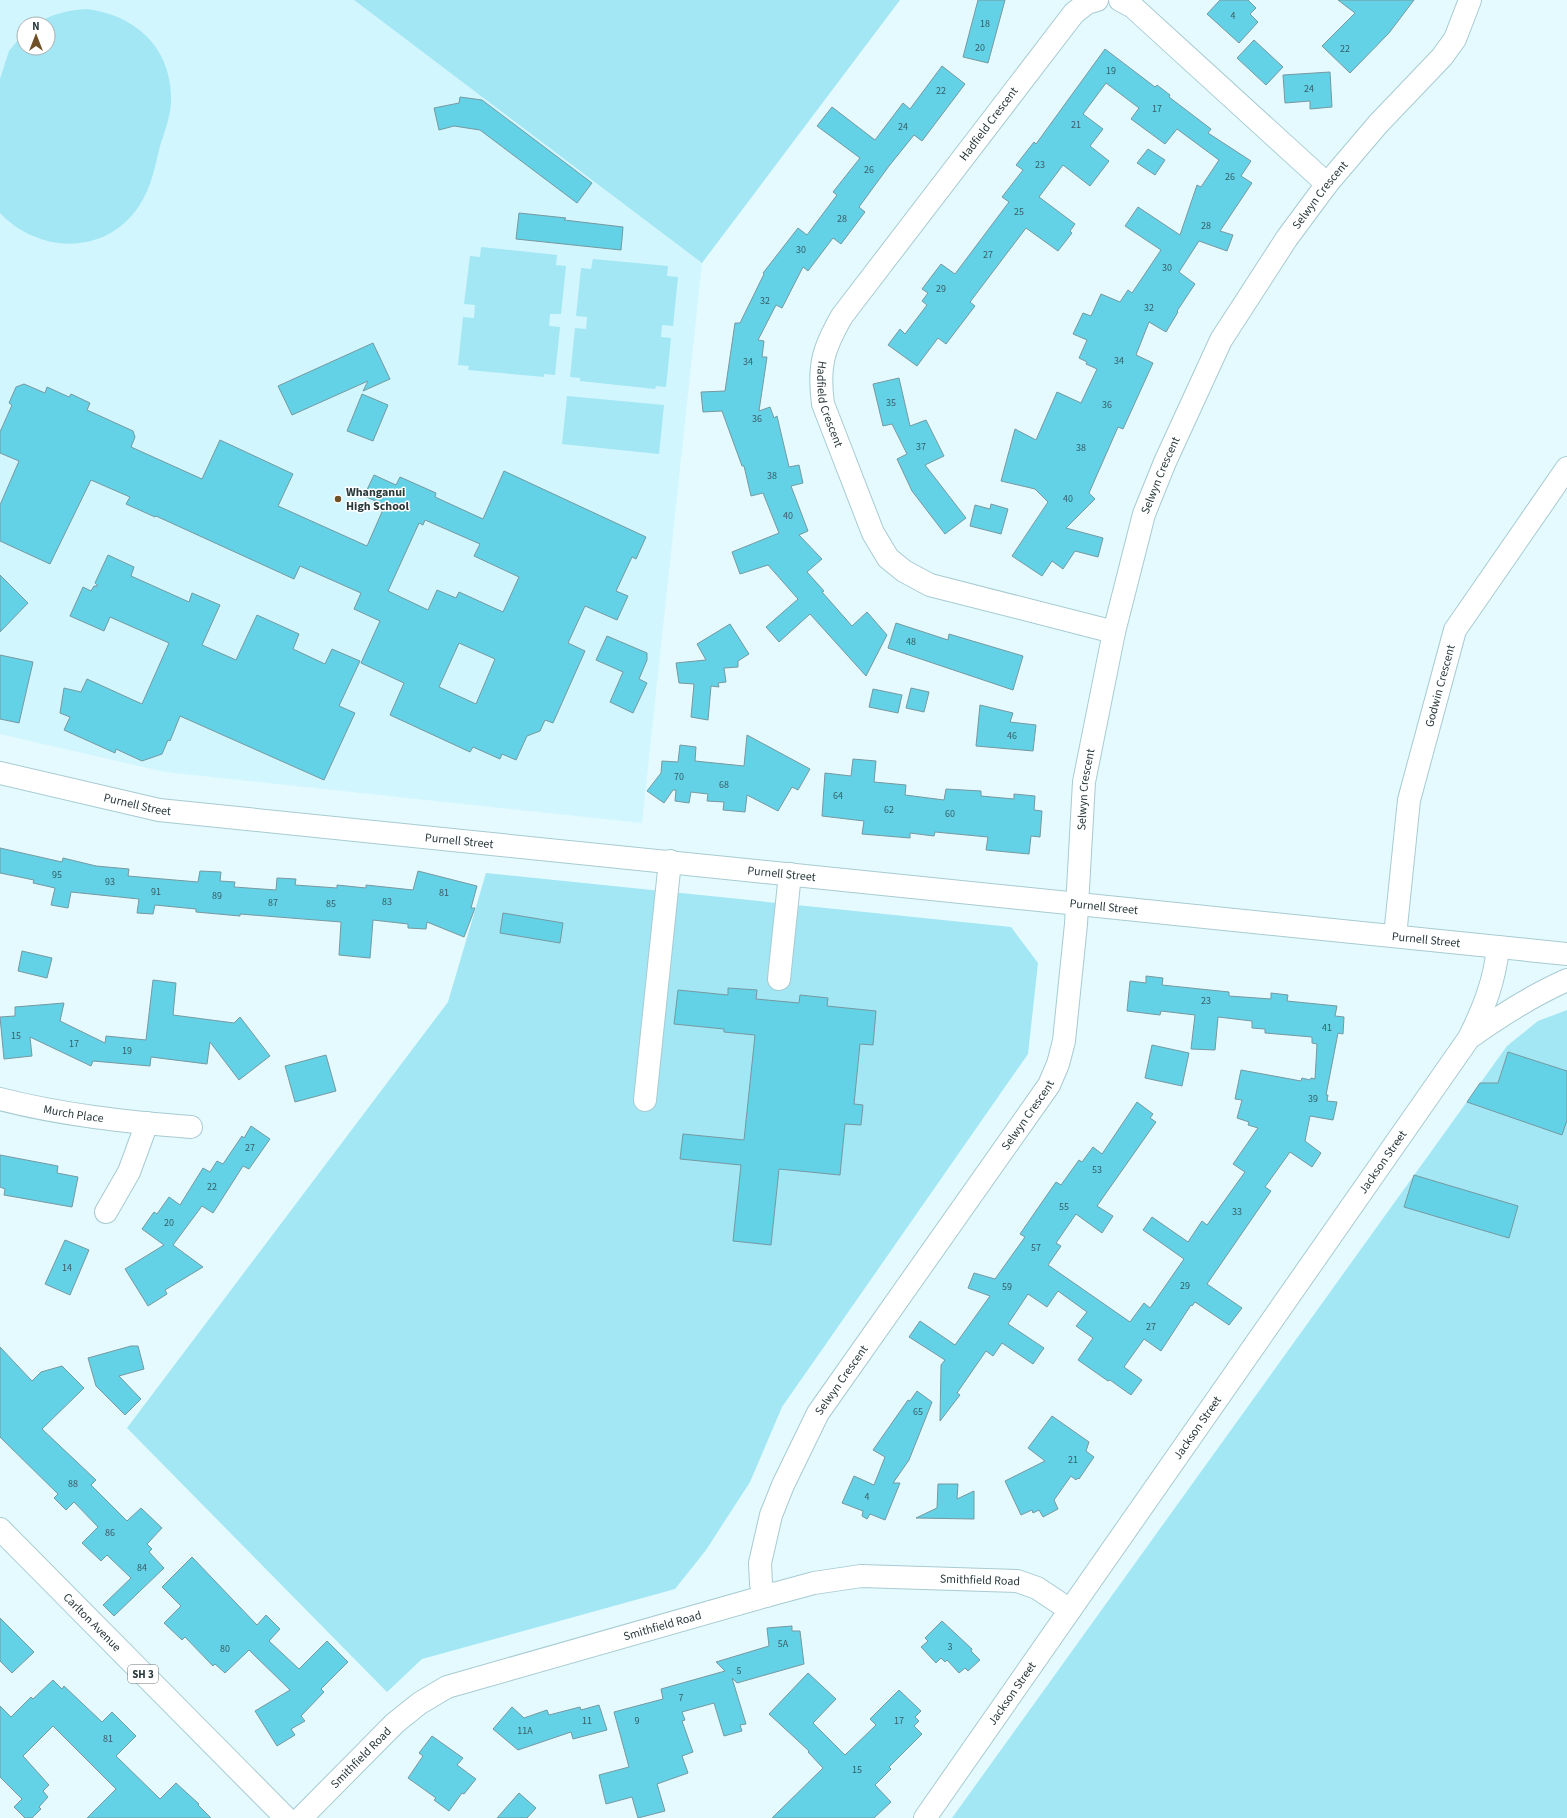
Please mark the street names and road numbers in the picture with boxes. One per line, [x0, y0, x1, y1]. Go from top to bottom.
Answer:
street label: Hadfield Crescent [956, 83, 1022, 165]
street label: Selwyn Crescent [1288, 157, 1352, 233]
street label: Hadfield Crescent [813, 360, 847, 450]
street label: Selwyn Crescent [1136, 434, 1184, 516]
street label: Godwin Crescent [1421, 643, 1459, 729]
street label: Selwyn Crescent [1073, 747, 1099, 831]
street label: Purnell Street [102, 789, 172, 820]
street label: Purnell Street [424, 829, 494, 853]
street label: Purnell Street [746, 862, 817, 886]
street label: Purnell Street [1069, 895, 1139, 919]
street label: Purnell Street [1391, 928, 1461, 952]
street label: Selwyn Crescent [997, 1078, 1059, 1154]
street label: Murch Place [42, 1100, 105, 1127]
street label: Jackson Street [1355, 1127, 1411, 1197]
street label: Selwyn Crescent [811, 1341, 872, 1419]
street label: Jackson Street [1169, 1392, 1225, 1463]
street label: Smithfield Road [940, 1570, 1020, 1590]
street label: Carlton Avenue [59, 1589, 125, 1655]
street label: Smithfield Road [621, 1606, 703, 1645]
street label: Jackson Street [984, 1658, 1040, 1728]
road number: SH 3 [128, 1665, 158, 1683]
street label: Smithfield Road [327, 1723, 395, 1792]

